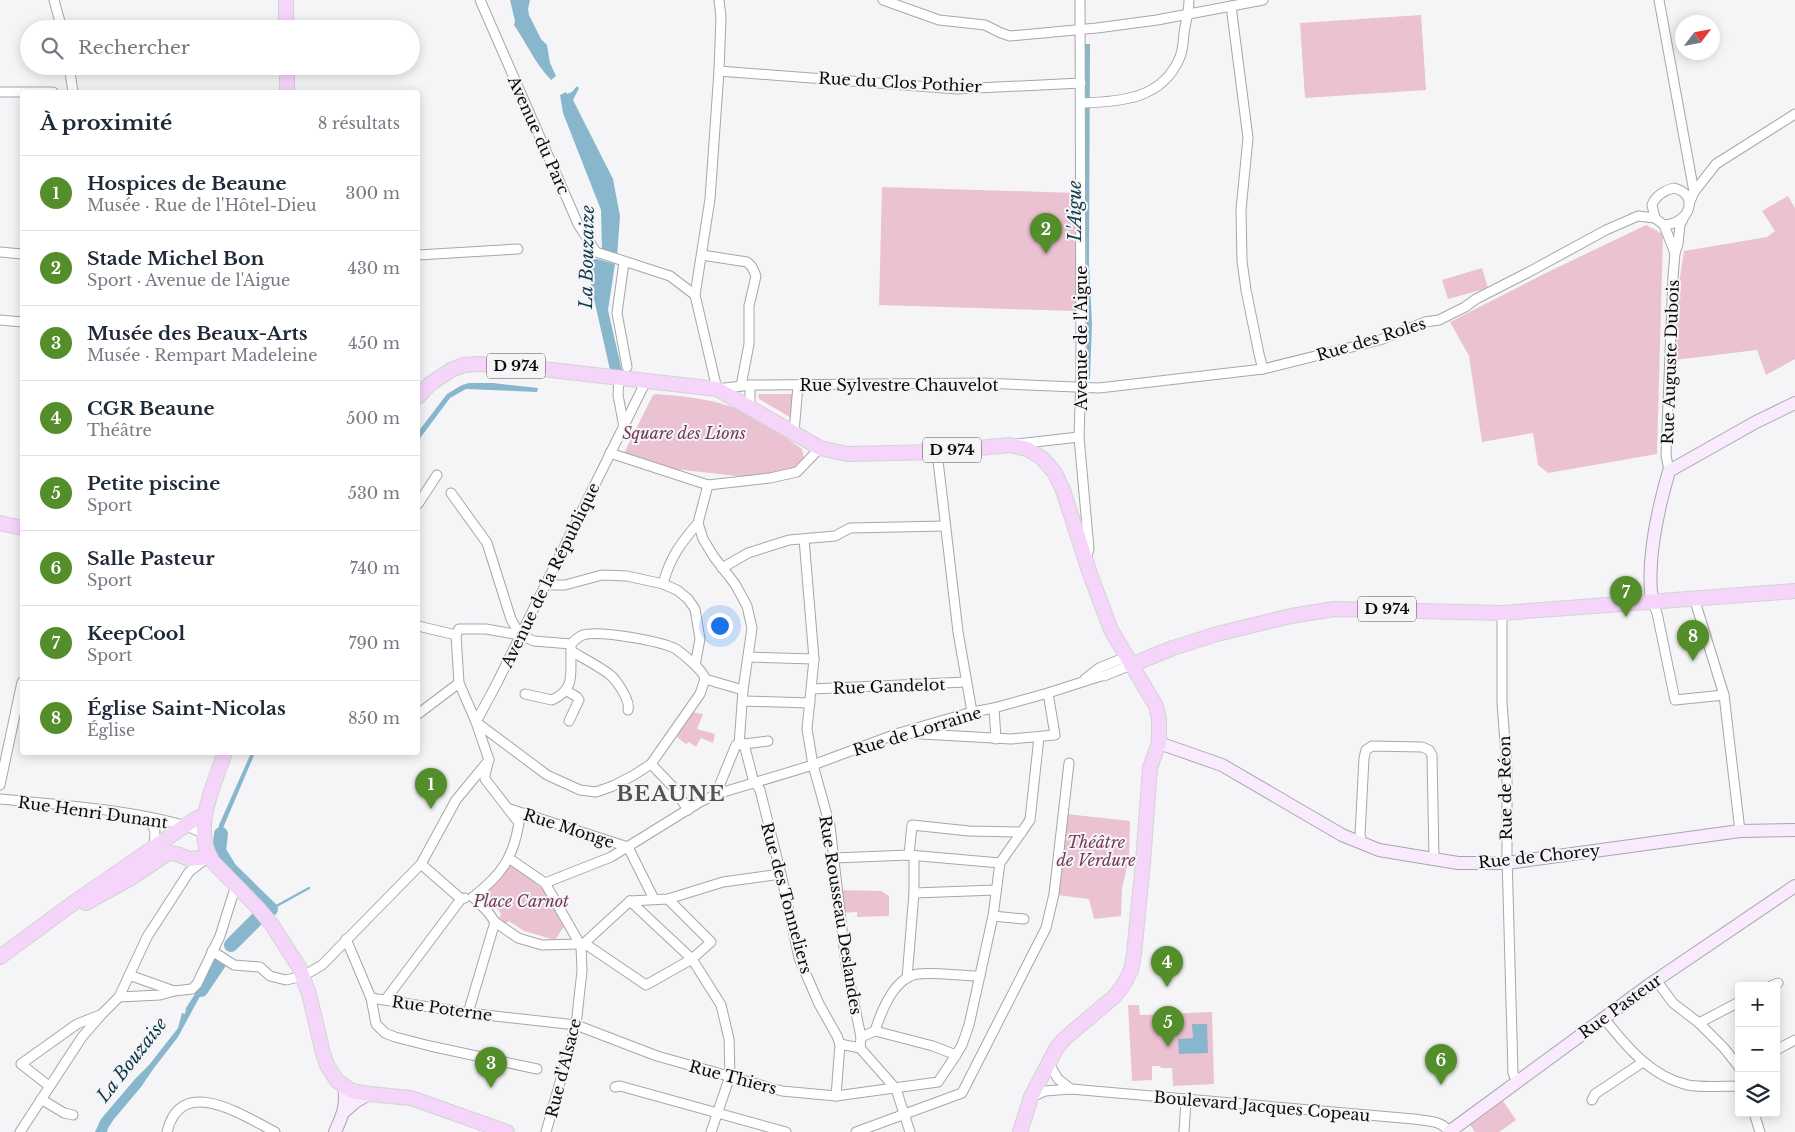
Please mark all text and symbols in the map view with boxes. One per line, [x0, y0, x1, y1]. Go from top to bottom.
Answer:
north arrow [1675, 15, 1720, 60]
search box [20, 20, 420, 75]
icon: search [38, 34, 66, 62]
text: Rechercher [78, 36, 190, 59]
street label: Rue du Clos Pothier [818, 68, 983, 96]
street label: Avenue du Parc [504, 72, 574, 198]
text: À proximité [40, 110, 172, 136]
text: 8 résultats [318, 113, 400, 133]
text: Hospices de Beaune [87, 172, 287, 195]
water label: L'Aigue [1064, 181, 1086, 242]
text: 1 [53, 183, 59, 203]
text: 300 m [346, 183, 400, 203]
text: Musée · Rue de l'Hôtel-Dieu [87, 195, 316, 215]
water label: La Bouzaize [575, 205, 599, 310]
pin: 2 [1030, 213, 1062, 254]
text: Stade Michel Bon [87, 247, 264, 270]
text: 2 [51, 258, 61, 278]
text: 430 m [348, 258, 400, 278]
street label: Avenue de l'Aigue [1071, 266, 1091, 411]
text: Sport · Avenue de l'Aigue [87, 270, 290, 290]
street label: Rue Auguste Dubois [1657, 279, 1683, 445]
street label: Rue des Roles [1314, 313, 1428, 365]
text: Musée des Beaux-Arts [87, 322, 308, 345]
text: 3 [51, 333, 61, 353]
text: 450 m [348, 333, 400, 353]
text: Musée · Rempart Madeleine [87, 345, 317, 365]
road number: D 974 [487, 354, 545, 378]
street label: Rue Sylvestre Chauvelot [799, 375, 999, 395]
text: CGR Beaune [87, 397, 215, 420]
text: 4 [51, 408, 61, 428]
text: 500 m [346, 408, 400, 428]
text: Théâtre [87, 420, 152, 440]
park label: Square des Lions [622, 423, 746, 443]
road number: D 974 [923, 438, 981, 462]
text: Petite piscine [87, 472, 220, 495]
street label: Avenue de la République [496, 479, 604, 672]
text: 5 [51, 483, 61, 503]
text: 530 m [348, 483, 400, 503]
text: Sport [87, 495, 132, 515]
text: Salle Pasteur [87, 547, 215, 570]
text: 6 [51, 558, 61, 578]
text: 740 m [350, 558, 400, 578]
text: Sport [87, 570, 132, 590]
pin: 7 [1610, 576, 1642, 617]
road number: D 974 [1358, 596, 1416, 622]
your location [707, 613, 733, 639]
pin: 8 [1677, 620, 1709, 661]
text: KeepCool [87, 622, 185, 645]
text: 7 [52, 633, 60, 653]
text: 790 m [348, 633, 400, 653]
text: Sport [87, 645, 132, 665]
street label: Rue Gandelot [832, 674, 946, 698]
text: Église Saint-Nicolas [87, 697, 286, 720]
street label: Rue de Lorraine [850, 702, 984, 760]
text: 8 [51, 708, 61, 728]
text: 850 m [348, 708, 400, 728]
text: Église [87, 720, 135, 740]
street label: Rue de Réon [1494, 735, 1516, 841]
pin: 1 [415, 768, 447, 809]
district label: BEAUNE [616, 781, 726, 807]
street label: Rue Henri Dunant [17, 792, 169, 832]
street label: Rue Monge [521, 804, 617, 852]
street label: Rue Rousseau Deslandes [815, 814, 867, 1016]
street label: Rue des Tonneliers [757, 820, 817, 976]
park label: Théâtre de Verdure [1057, 832, 1136, 870]
street label: Rue de Chorey [1477, 840, 1602, 872]
park label: Place Carnot [472, 891, 569, 911]
pin: 4 [1151, 946, 1183, 987]
street label: Rue Pasteur [1575, 969, 1666, 1043]
map controls [1735, 982, 1780, 1117]
button: + [1735, 982, 1780, 1027]
street label: Rue Poterne [391, 991, 493, 1025]
pin: 5 [1152, 1006, 1184, 1047]
water label: La Bouzaise [92, 1013, 172, 1107]
street label: Rue d'Alsace [541, 1016, 585, 1120]
button: − [1735, 1027, 1780, 1072]
pin: 6 [1425, 1044, 1457, 1085]
pin: 3 [475, 1047, 507, 1088]
street label: Rue Thiers [687, 1056, 779, 1098]
button: layers [1735, 1072, 1780, 1117]
street label: Boulevard Jacques Copeau [1153, 1087, 1371, 1125]

